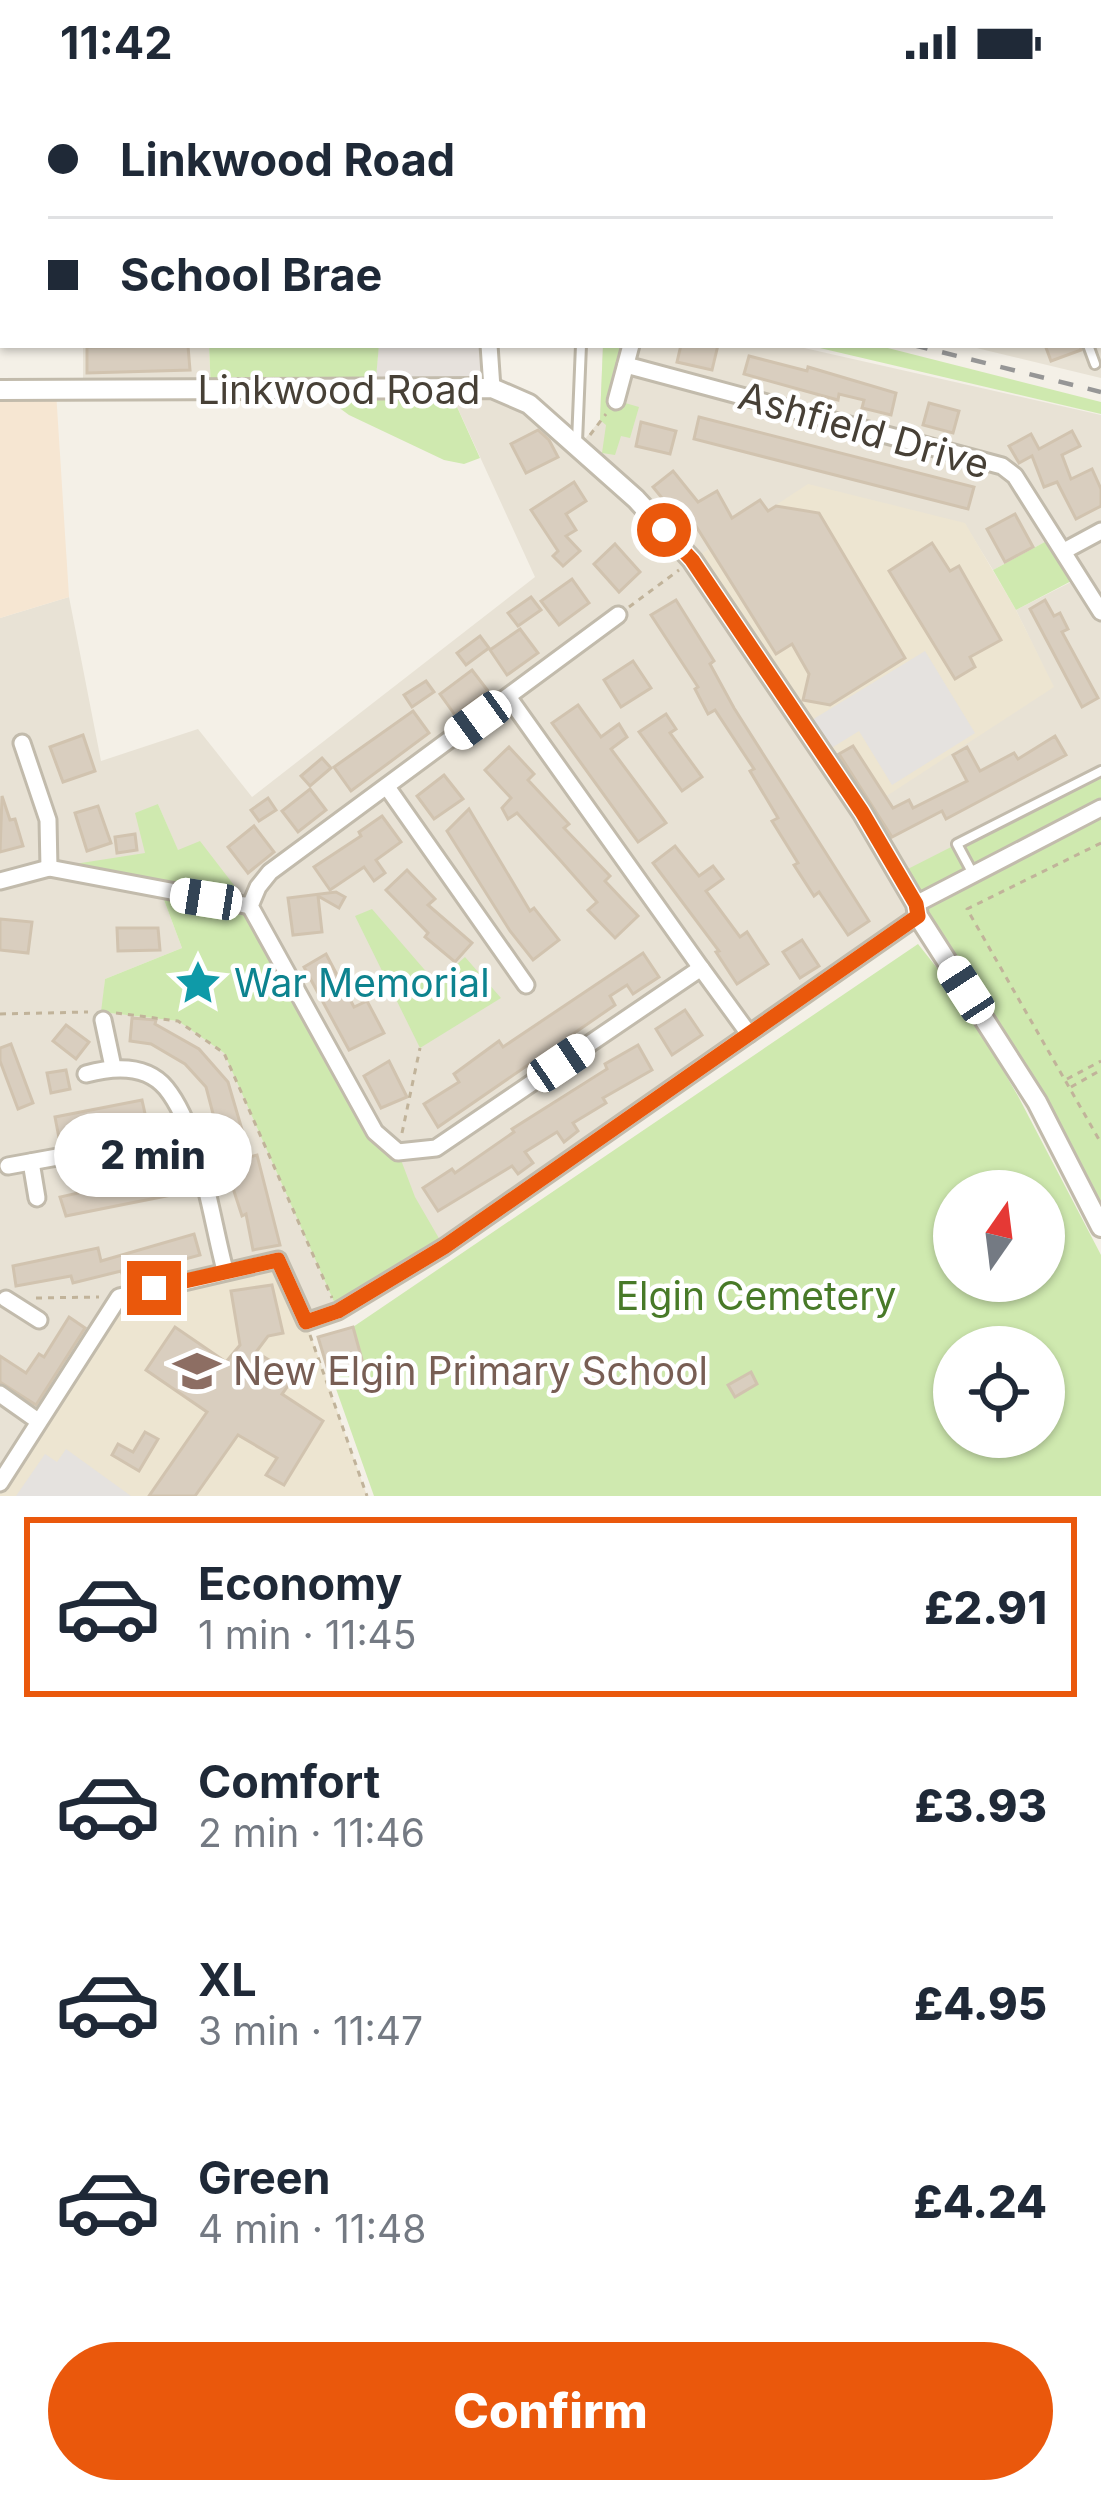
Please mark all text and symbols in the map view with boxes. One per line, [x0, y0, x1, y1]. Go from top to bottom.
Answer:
text: 11:42 [60, 15, 173, 70]
text: Linkwood Road [120, 132, 455, 187]
text: School Brae [120, 247, 382, 302]
street label: Linkwood Road [198, 366, 480, 413]
street label: Ashfield Drive [734, 371, 995, 488]
route start [637, 503, 691, 557]
car [438, 684, 518, 756]
car [168, 876, 244, 922]
car [931, 950, 1001, 1030]
place icon: War Memorial [173, 958, 223, 1008]
place label: War Memorial [234, 959, 490, 1006]
car [521, 1028, 601, 1098]
callout: 2 min [55, 1114, 253, 1198]
text: 2 min [100, 1131, 206, 1178]
north arrow [933, 1170, 1065, 1302]
map controls [933, 1170, 1065, 1458]
route end [127, 1261, 181, 1315]
park label: Elgin Cemetery [616, 1272, 896, 1319]
button: locate [933, 1326, 1065, 1458]
school or university icon: New Elgin Primary School [172, 1346, 222, 1396]
place label: New Elgin Primary School [233, 1347, 708, 1394]
icon: car [54, 1553, 162, 1661]
text: Economy [198, 1556, 402, 1611]
text: £2.91 [924, 1580, 1047, 1635]
text: 1 min · 11:45 [198, 1611, 417, 1658]
icon: car [54, 1751, 162, 1859]
text: Comfort [198, 1754, 380, 1809]
text: £3.93 [915, 1778, 1047, 1833]
text: 2 min · 11:46 [198, 1809, 425, 1856]
icon: car [54, 1949, 162, 2057]
text: XL [198, 1952, 257, 2007]
text: £4.95 [914, 1976, 1047, 2031]
text: 3 min · 11:47 [198, 2007, 423, 2054]
icon: car [54, 2147, 162, 2255]
text: Green [198, 2150, 331, 2205]
text: £4.24 [913, 2174, 1047, 2229]
text: 4 min · 11:48 [198, 2205, 426, 2252]
button: Confirm [48, 2342, 1053, 2480]

